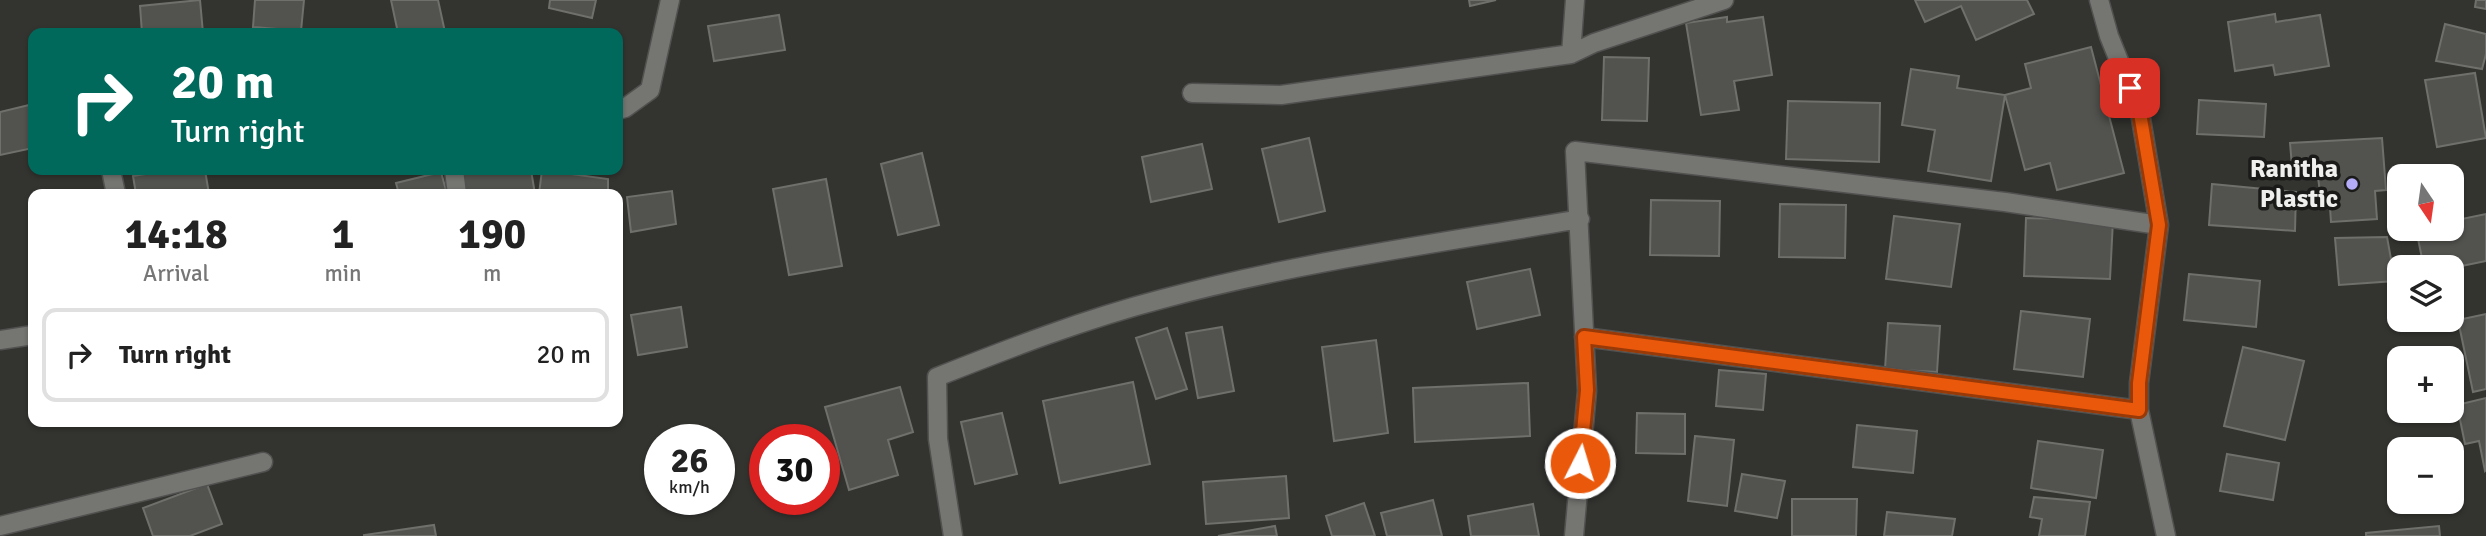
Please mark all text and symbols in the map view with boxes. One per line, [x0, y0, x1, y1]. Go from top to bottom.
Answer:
text: 20 m [171, 52, 274, 112]
icon: right [56, 56, 147, 147]
pin [2100, 58, 2160, 118]
icon: arrive [2111, 69, 2149, 107]
text: Turn right [171, 112, 304, 151]
place label: Ranitha Plastic [2250, 153, 2338, 215]
north arrow [2387, 164, 2464, 242]
map controls [2387, 164, 2464, 514]
marker: Ranitha Plastic [2344, 176, 2360, 192]
text: 14:18 [125, 209, 228, 260]
text: 1 [332, 209, 354, 260]
text: 190 [458, 209, 526, 260]
button: layers [2387, 255, 2464, 332]
text: Arrival [143, 259, 209, 288]
text: min [324, 259, 362, 288]
text: m [483, 259, 501, 288]
icon: right [60, 336, 98, 374]
text: Turn right [119, 339, 231, 371]
text: 20 m [536, 339, 591, 371]
button: + [2387, 346, 2464, 423]
speed limit sign: 30 [749, 424, 840, 515]
position arrow [1543, 426, 1617, 500]
button: − [2387, 437, 2464, 514]
text: 26 [671, 439, 708, 482]
text: km/h [669, 476, 710, 498]

